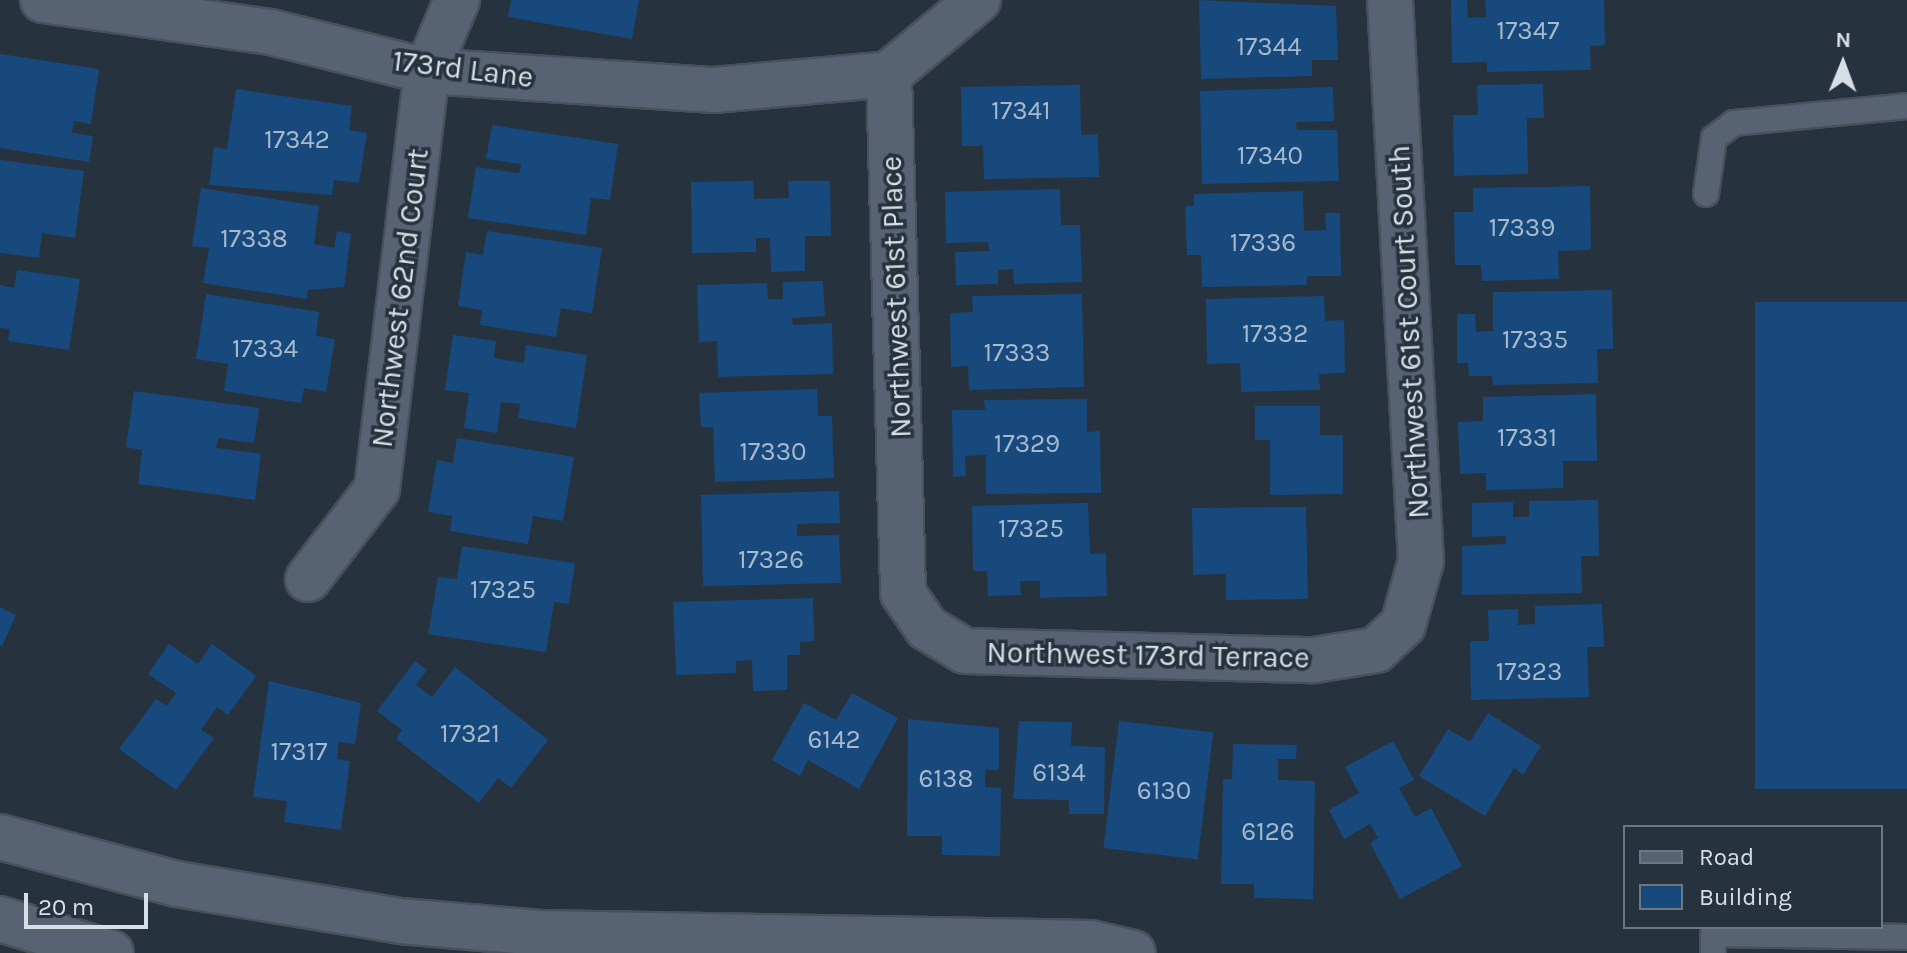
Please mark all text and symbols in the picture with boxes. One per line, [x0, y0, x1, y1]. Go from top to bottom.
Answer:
house number: 17347 [1497, 15, 1559, 47]
north arrow [1803, 24, 1883, 104]
text: N [1835, 27, 1852, 53]
house number: 17344 [1236, 31, 1302, 63]
street label: 173rd Lane [391, 43, 535, 95]
house number: 17341 [991, 95, 1051, 127]
house number: 17342 [264, 124, 330, 156]
house number: 17340 [1237, 140, 1303, 172]
street label: Northwest 61st Court South [1381, 144, 1437, 520]
street label: Northwest 62nd Court [364, 146, 436, 450]
street label: Northwest 61st Place [873, 155, 919, 439]
house number: 17339 [1489, 212, 1555, 244]
house number: 17338 [220, 223, 288, 255]
house number: 17336 [1230, 227, 1296, 259]
house number: 17332 [1242, 318, 1308, 350]
house number: 17335 [1502, 324, 1568, 356]
house number: 17334 [232, 333, 298, 365]
house number: 17333 [984, 337, 1050, 369]
house number: 17331 [1497, 422, 1557, 454]
house number: 17329 [994, 428, 1060, 460]
house number: 17330 [740, 436, 806, 468]
house number: 17325 [998, 513, 1064, 545]
house number: 17326 [738, 544, 804, 576]
house number: 17325 [470, 574, 536, 606]
street label: Northwest 173rd Terrace [986, 634, 1310, 676]
house number: 17323 [1496, 656, 1562, 688]
house number: 17321 [440, 718, 500, 750]
house number: 6142 [807, 724, 861, 756]
house number: 17317 [271, 736, 327, 768]
house number: 6134 [1032, 757, 1086, 789]
house number: 6138 [919, 763, 973, 795]
house number: 6130 [1137, 775, 1191, 807]
house number: 6126 [1241, 816, 1295, 848]
legend [1623, 825, 1883, 929]
text: Road [1699, 843, 1754, 871]
scale bar [28, 877, 152, 927]
text: Building [1699, 883, 1792, 911]
text: 20 m [38, 893, 94, 921]

